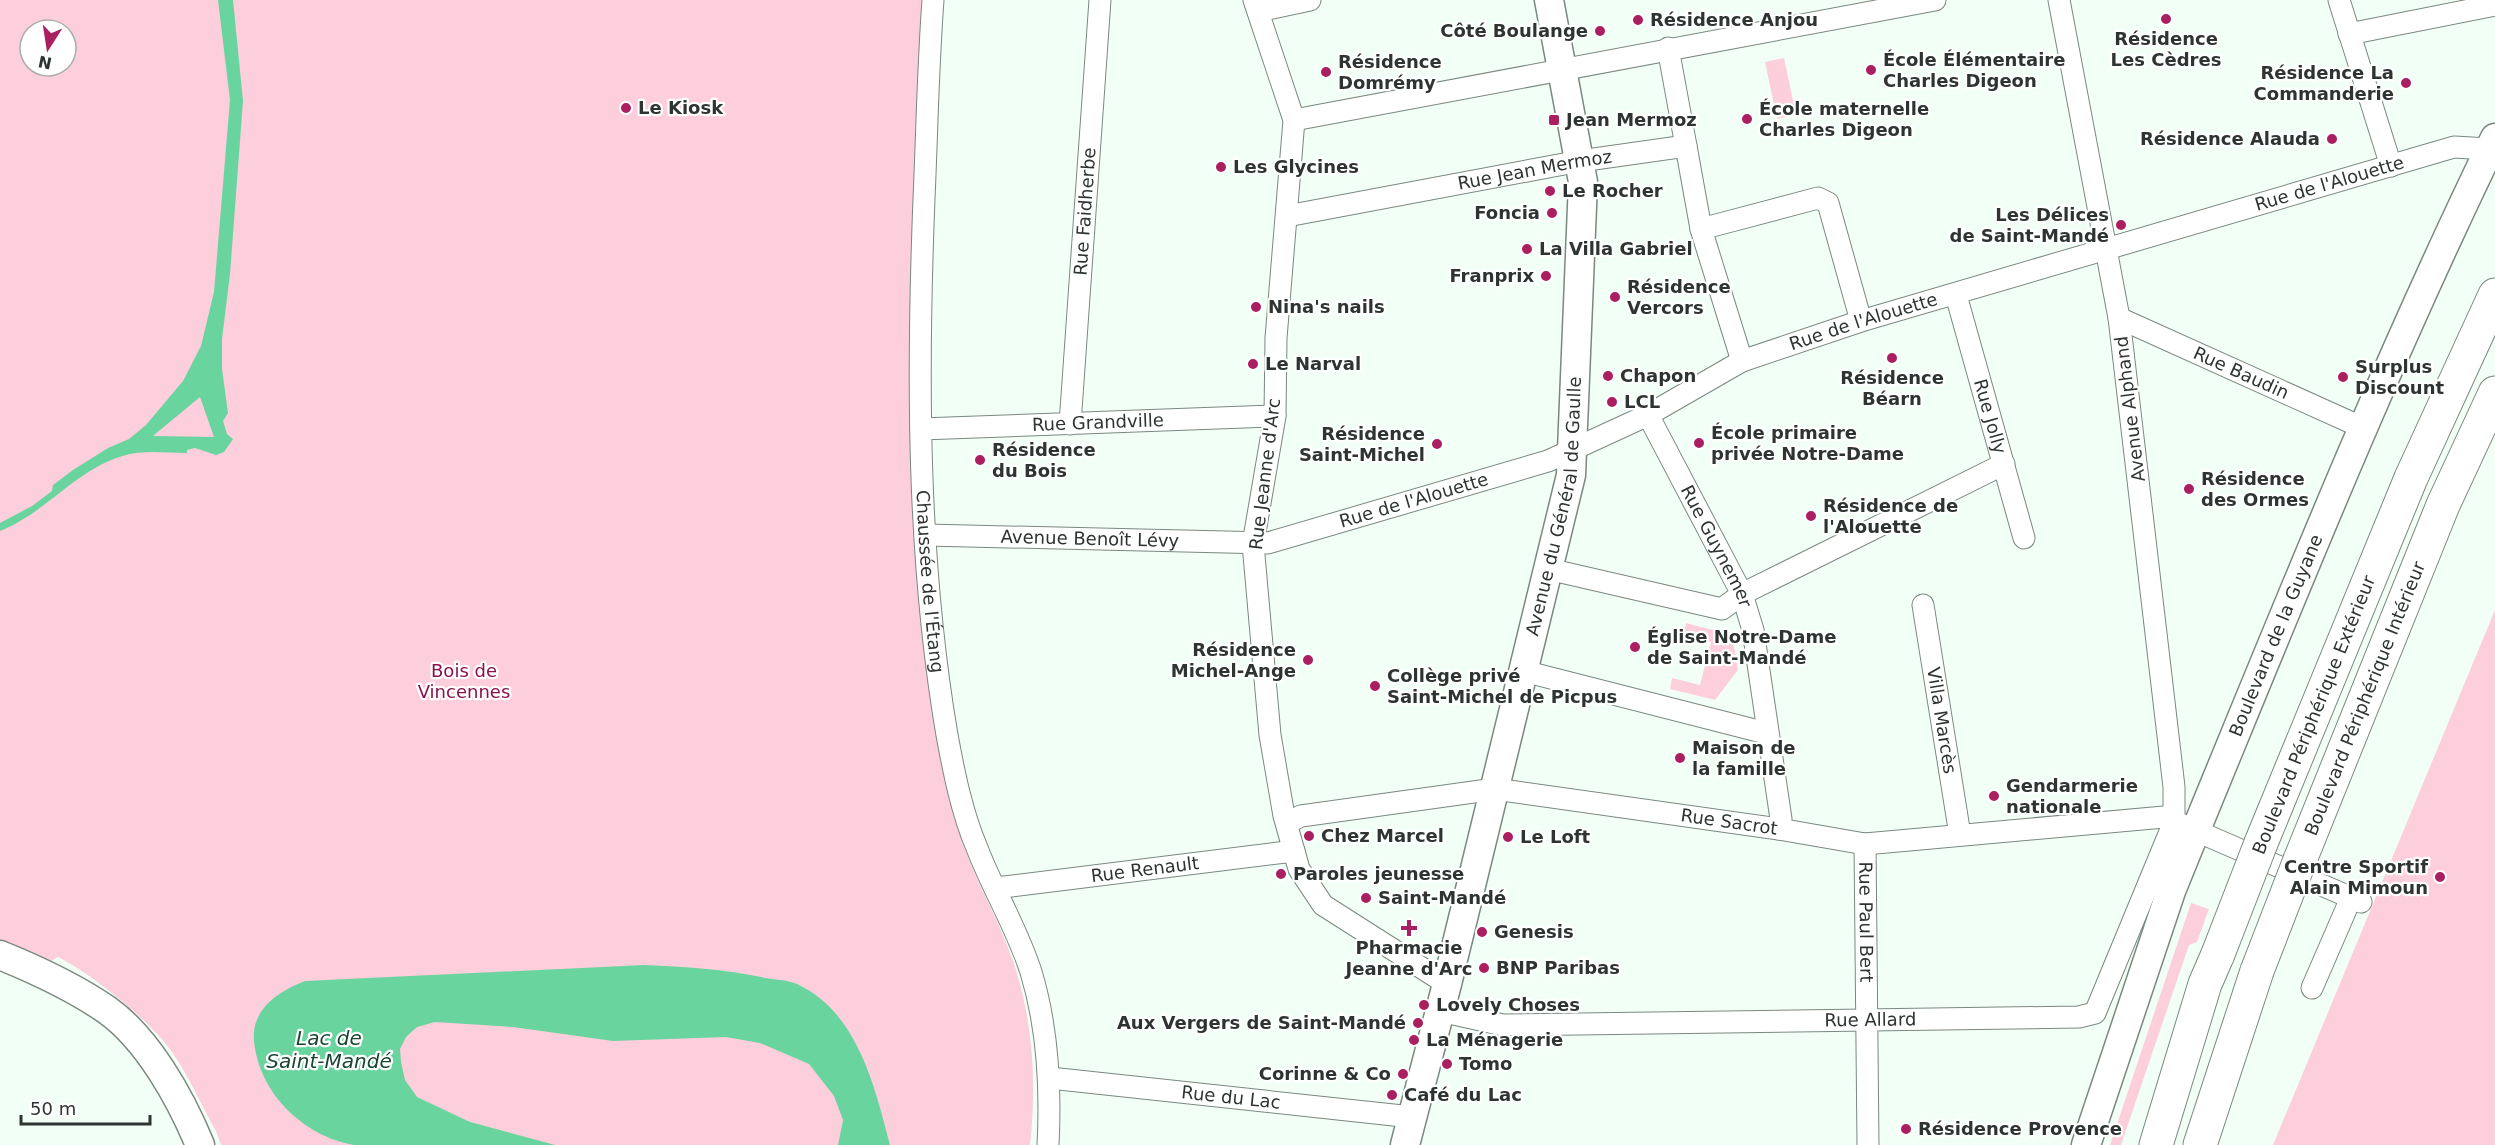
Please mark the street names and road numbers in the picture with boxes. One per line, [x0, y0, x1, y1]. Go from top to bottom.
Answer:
street label: Rue Jean Mermoz [1456, 146, 1613, 194]
street label: Rue Faidherbe [1070, 147, 1100, 276]
street label: Rue de l'Alouette [2252, 151, 2406, 215]
street label: Rue de l'Alouette [1786, 288, 1940, 354]
street label: Avenue Alphand [2110, 335, 2149, 483]
street label: Rue Baudin [2190, 342, 2292, 403]
street label: Avenue du Général de Gaulle [1521, 376, 1585, 638]
street label: Rue Jolly [1970, 376, 2011, 456]
street label: Rue Jeanne d'Arc [1245, 397, 1284, 551]
street label: Rue Grandville [1032, 409, 1164, 435]
street label: Rue de l'Alouette [1337, 468, 1491, 532]
street label: Rue Guynemer [1677, 481, 1757, 610]
street label: Chaussée de l'Étang [912, 489, 949, 674]
street label: Avenue Benoît Lévy [1001, 526, 1180, 551]
street label: Boulevard de la Guyane [2224, 531, 2327, 739]
street label: Boulevard Périphérique Intérieur [2300, 558, 2429, 839]
street label: Boulevard Périphérique Extérieur [2248, 572, 2379, 857]
street label: Villa Marcès [1923, 666, 1961, 775]
street label: Rue Sacrot [1680, 804, 1779, 839]
street label: Rue Renault [1090, 852, 1200, 886]
street label: Rue Paul Bert [1855, 861, 1877, 983]
street label: Rue Allard [1824, 1008, 1916, 1031]
street label: Rue du Lac [1180, 1081, 1282, 1113]

